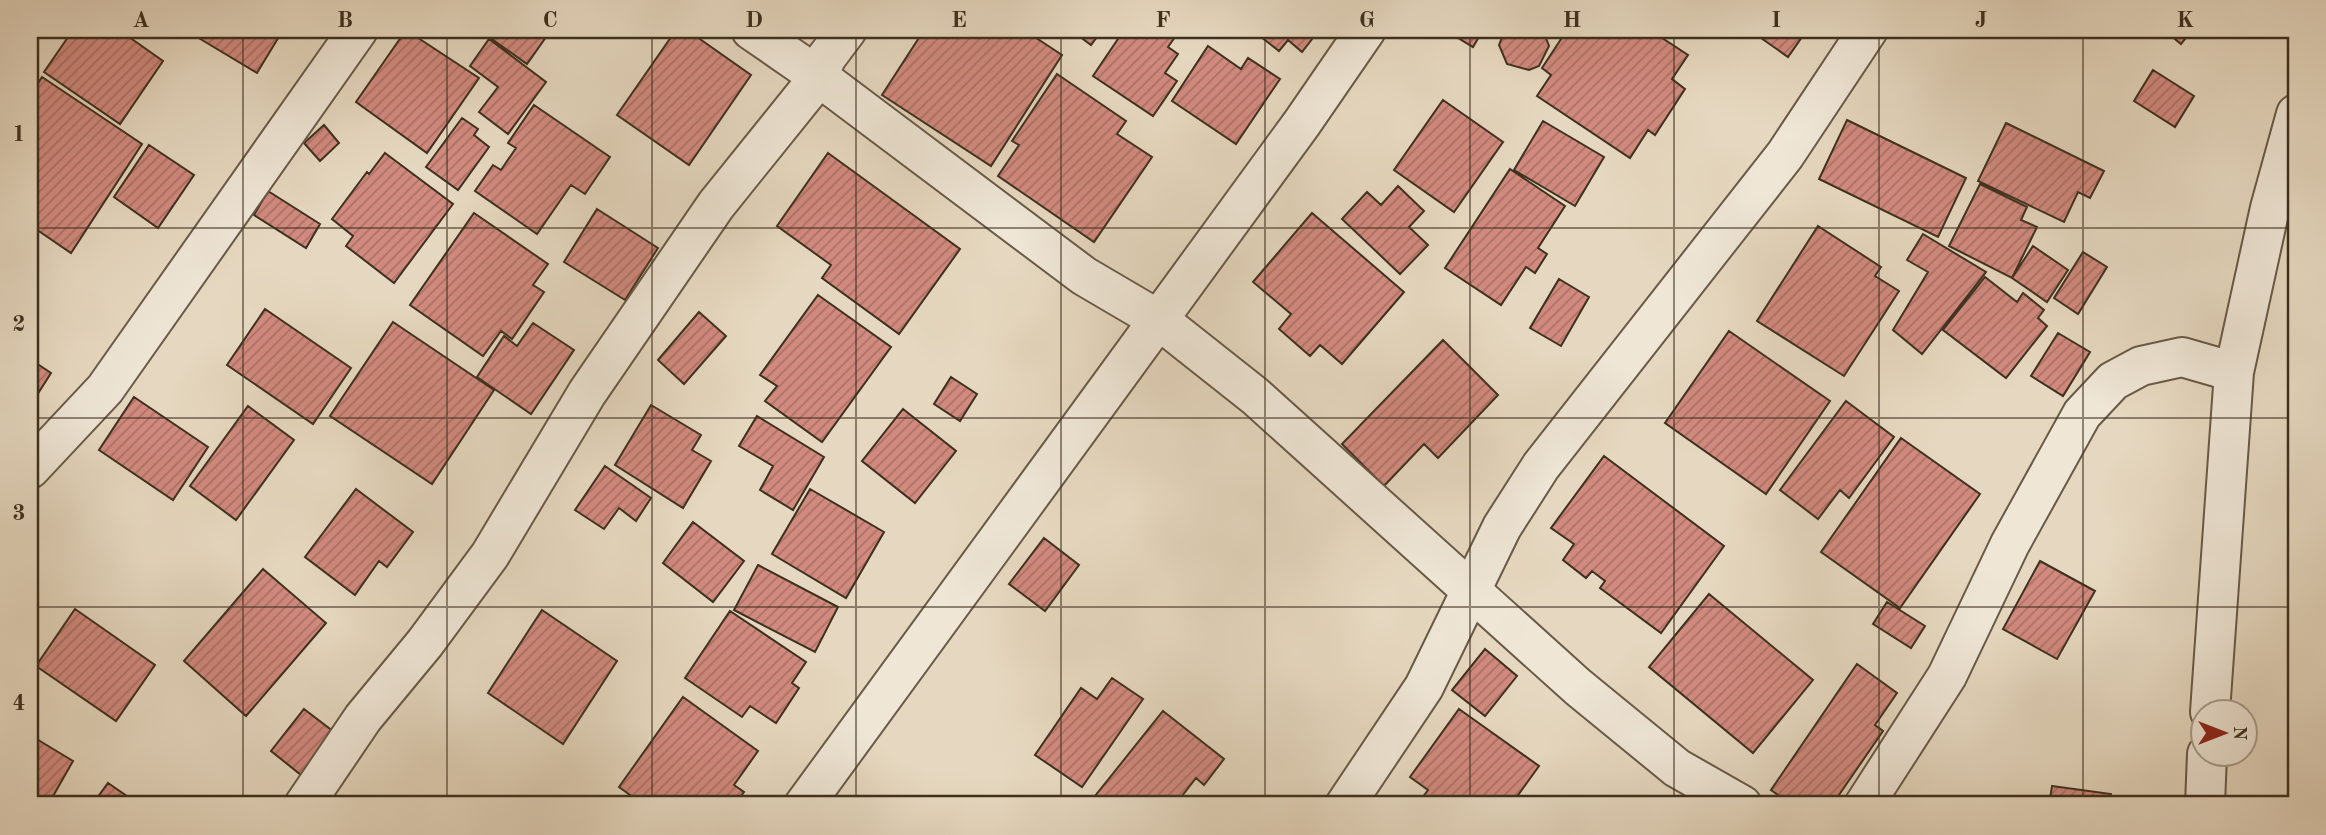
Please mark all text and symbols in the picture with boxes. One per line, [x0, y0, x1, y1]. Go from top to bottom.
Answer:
text: A [132, 9, 150, 32]
text: B [337, 9, 353, 32]
text: C [542, 9, 558, 32]
text: D [745, 9, 763, 32]
text: E [951, 9, 967, 32]
text: F [1155, 9, 1171, 32]
text: G [1359, 9, 1375, 32]
text: H [1563, 9, 1581, 32]
text: I [1771, 9, 1781, 32]
text: J [1975, 9, 1987, 32]
text: K [2176, 9, 2194, 32]
text: 1 [12, 123, 26, 146]
text: 2 [12, 313, 26, 336]
text: 3 [12, 502, 26, 525]
text: 4 [12, 692, 26, 715]
north arrow [2190, 698, 2260, 768]
text: N [2229, 726, 2248, 741]

